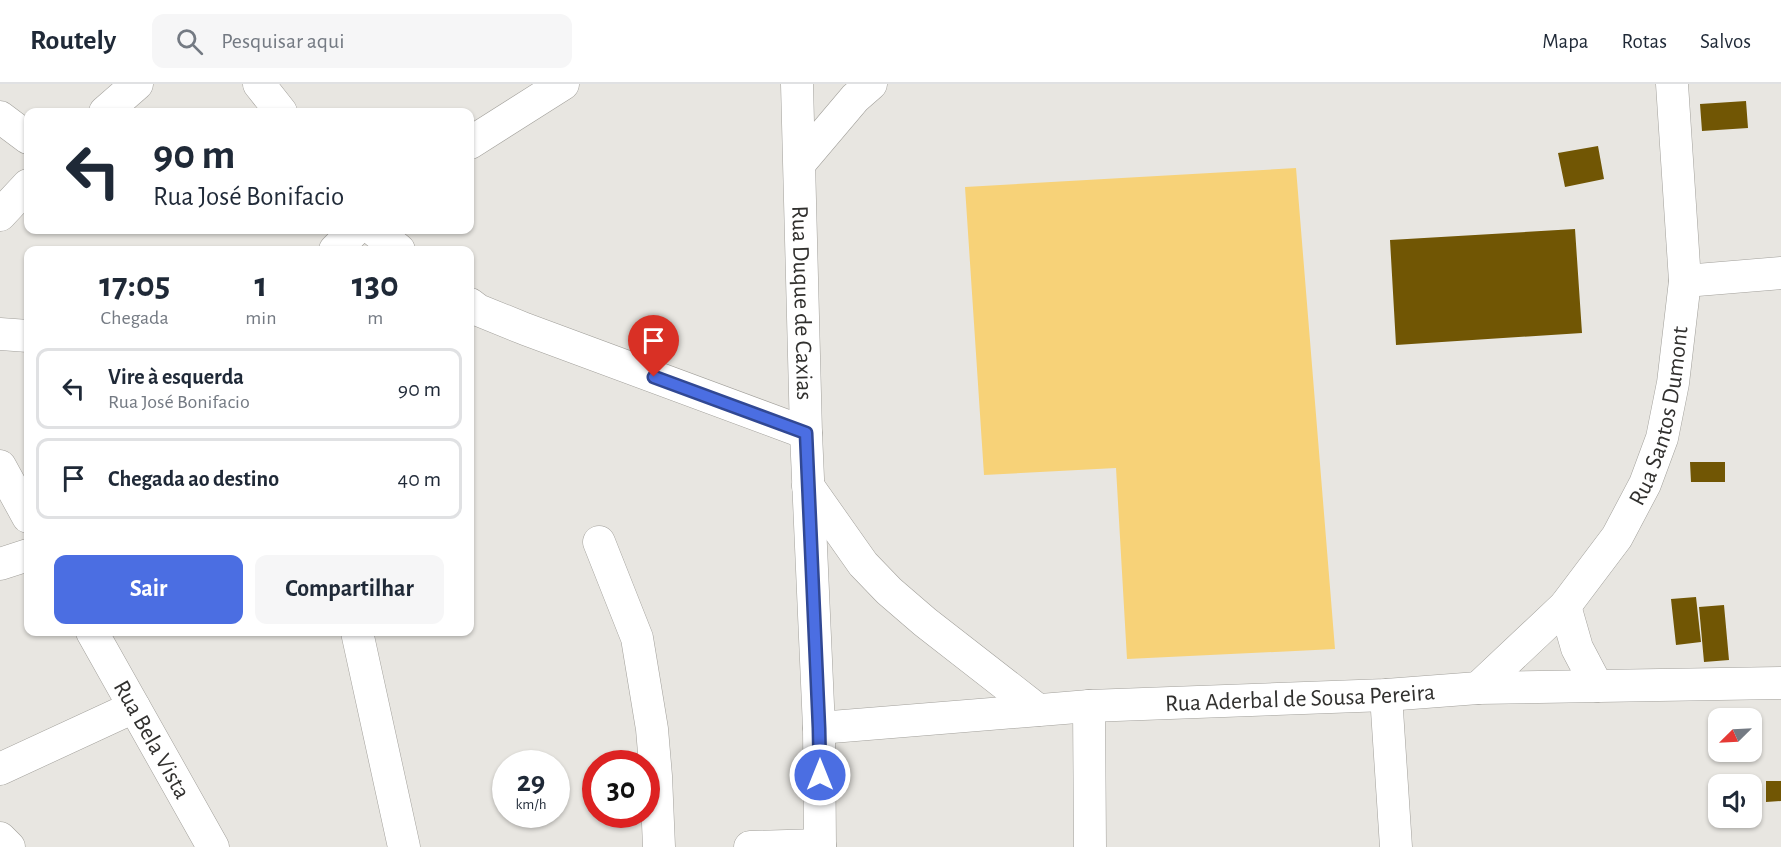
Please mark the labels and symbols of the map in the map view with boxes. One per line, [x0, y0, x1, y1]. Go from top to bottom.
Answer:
street label: Rua Duque de Caxias [787, 205, 816, 401]
pin [628, 315, 679, 377]
street label: Rua Santos Dumont [1625, 325, 1693, 510]
street label: Rua Bela Vista [109, 676, 194, 803]
street label: Rua Aderbal de Sousa Pereira [1164, 680, 1436, 716]
north arrow [1708, 708, 1762, 762]
position arrow [788, 743, 852, 807]
speed limit sign: 30 [582, 750, 660, 828]

